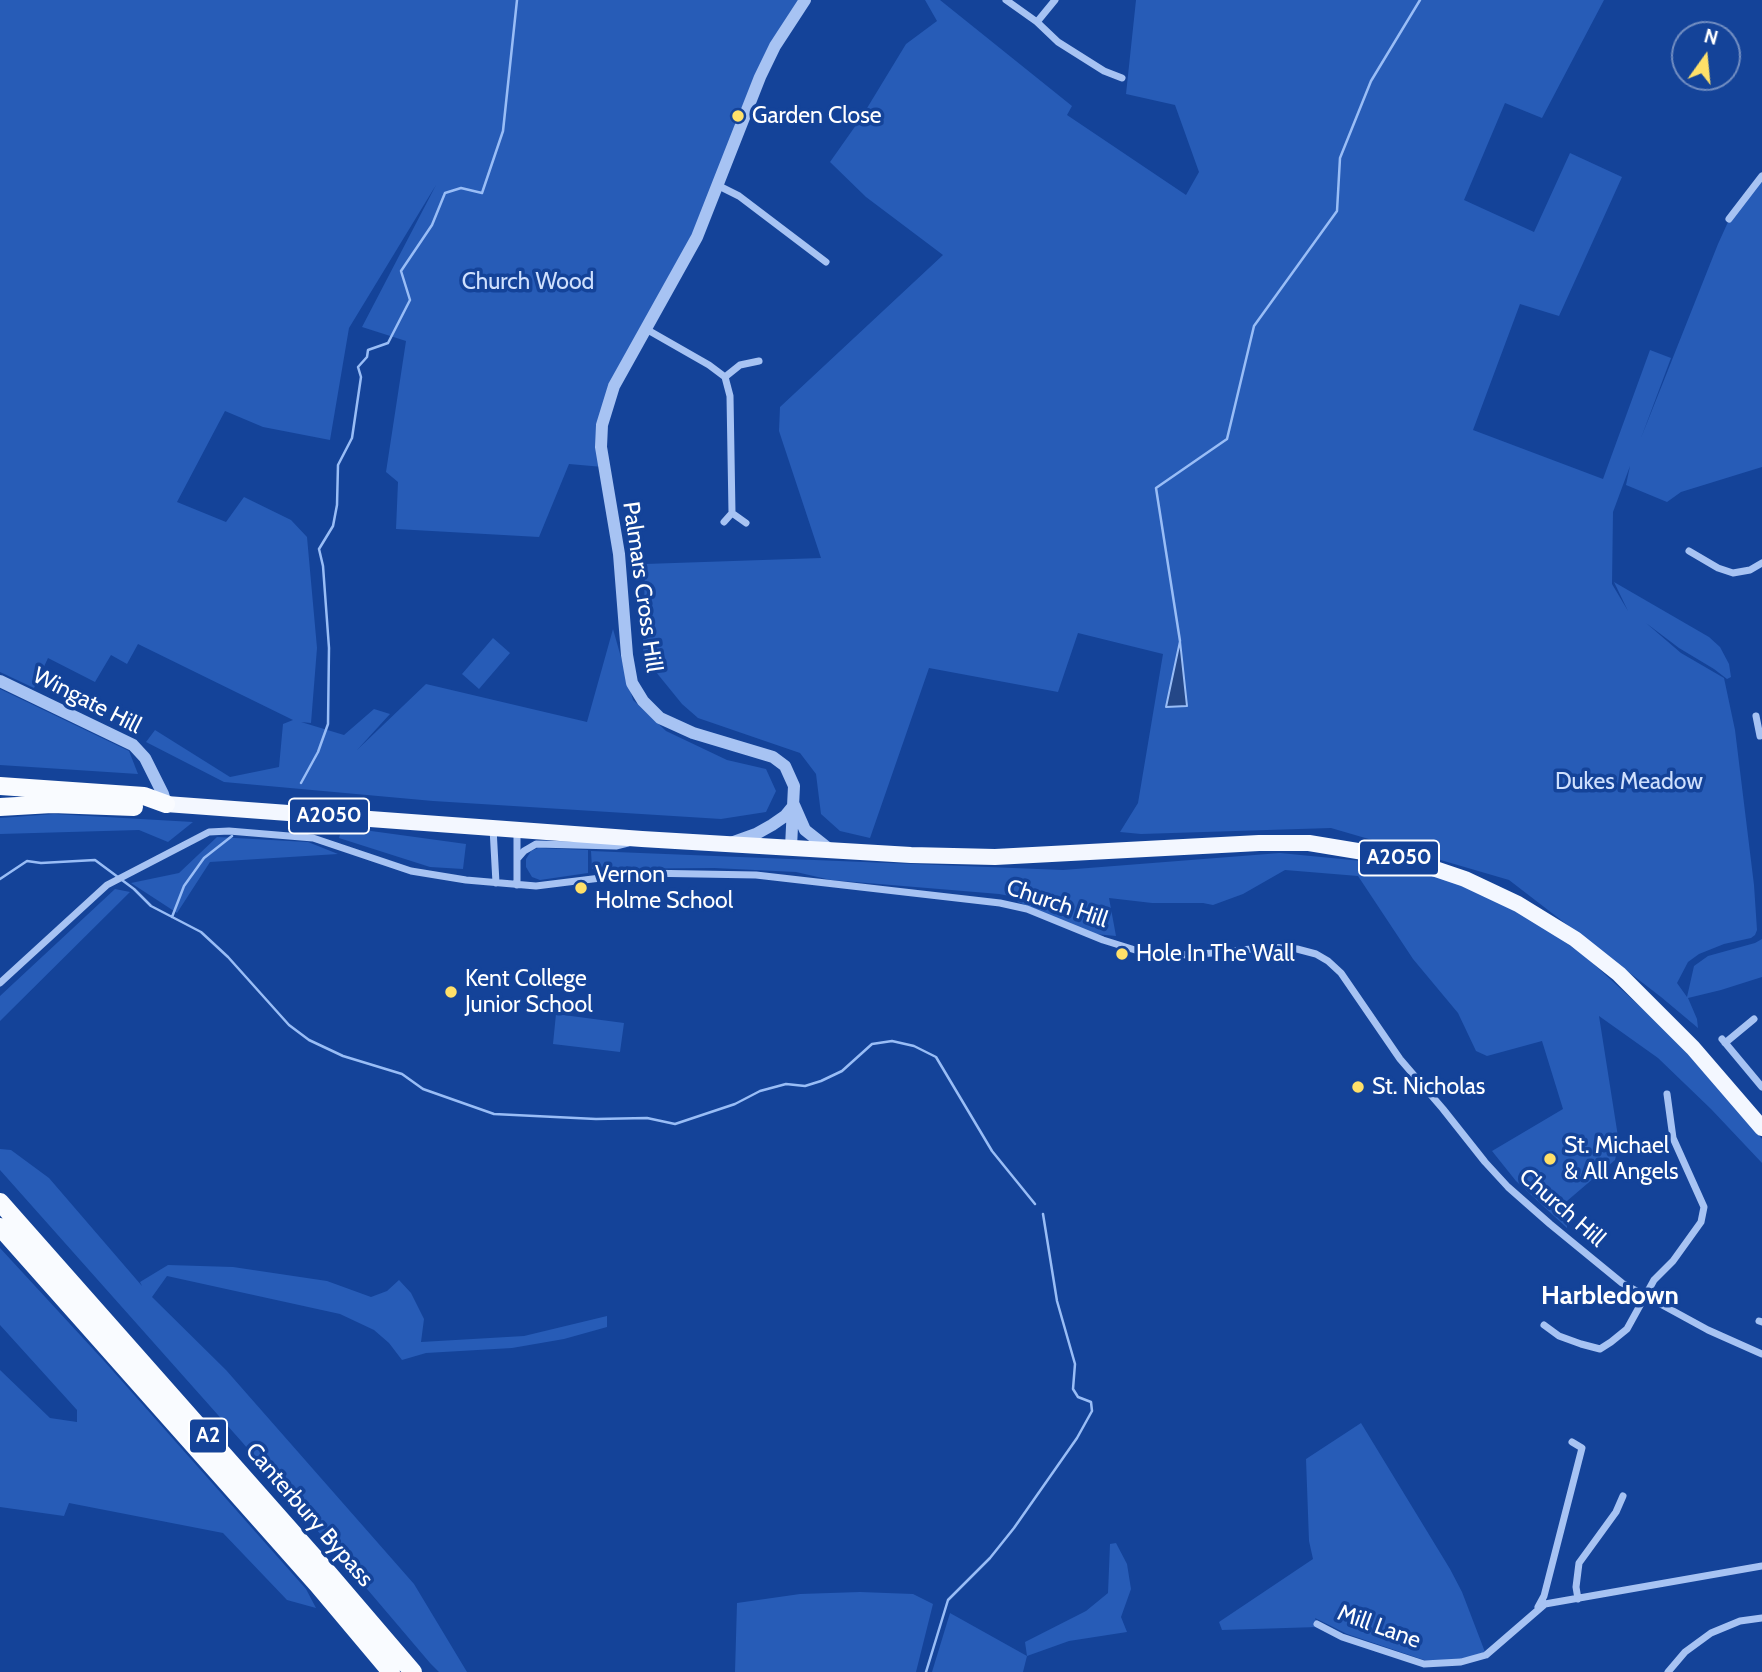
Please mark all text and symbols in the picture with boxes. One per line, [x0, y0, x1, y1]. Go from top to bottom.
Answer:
north arrow [1671, 21, 1741, 91]
text: N [1702, 24, 1721, 50]
place label: Garden Close [752, 102, 881, 130]
marker: Garden Close [730, 108, 746, 124]
park label: Church Wood [462, 268, 594, 296]
street label: Palmars Cross Hill [616, 500, 668, 674]
street label: Wingate Hill [28, 662, 146, 740]
park label: Dukes Meadow [1555, 768, 1703, 796]
road number: A2050 [289, 798, 369, 834]
road number: A2050 [1359, 840, 1439, 876]
place label: Vernon Holme School [595, 861, 733, 915]
street label: Church Hill [1003, 874, 1111, 934]
marker: Vernon Holme School [573, 880, 589, 896]
place label: Hole In The Wall [1136, 940, 1295, 968]
marker: Hole In The Wall [1114, 946, 1130, 962]
place label: Kent College Junior School [465, 965, 593, 1019]
marker: Kent College Junior School [443, 984, 459, 1000]
place label: St. Nicholas [1372, 1073, 1485, 1101]
marker: St. Nicholas [1350, 1079, 1366, 1095]
place label: St. Michael & All Angels [1564, 1132, 1678, 1186]
marker: St. Michael & All Angels [1542, 1151, 1558, 1167]
street label: Church Hill [1513, 1163, 1611, 1253]
district label: Harbledown [1541, 1280, 1679, 1312]
road number: A2 [189, 1418, 227, 1454]
street label: Canterbury Bypass [239, 1438, 379, 1592]
street label: Mill Lane [1334, 1599, 1424, 1655]

